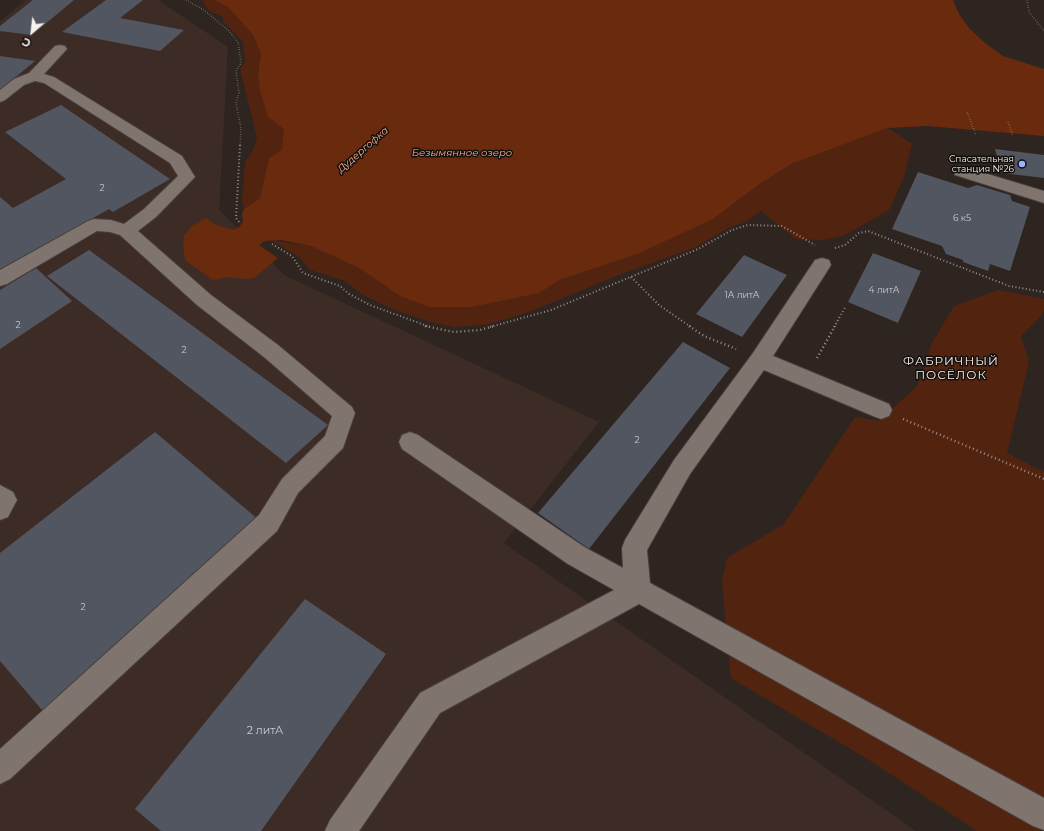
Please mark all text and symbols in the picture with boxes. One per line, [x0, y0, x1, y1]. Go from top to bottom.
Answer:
north arrow [12, 12, 52, 52]
text: С [20, 35, 33, 51]
water label: Дудергофка [335, 125, 391, 175]
water label: Безымянное озеро [412, 147, 512, 159]
place label: Спасательная станция №26 [949, 154, 1014, 175]
marker: Спасательная станция №26 [1017, 159, 1027, 169]
house number: 2 [99, 183, 105, 193]
house number: 6 к5 [953, 213, 971, 223]
house number: 4 литА [869, 285, 899, 295]
house number: 1А литА [725, 290, 759, 300]
house number: 2 [15, 320, 21, 330]
house number: 2 [181, 345, 187, 355]
district label: ФАБРИЧНЫЙ ПОСЁЛОК [903, 354, 999, 382]
house number: 2 [634, 435, 640, 445]
house number: 2 [80, 602, 86, 612]
house number: 2 литА [247, 724, 283, 738]

